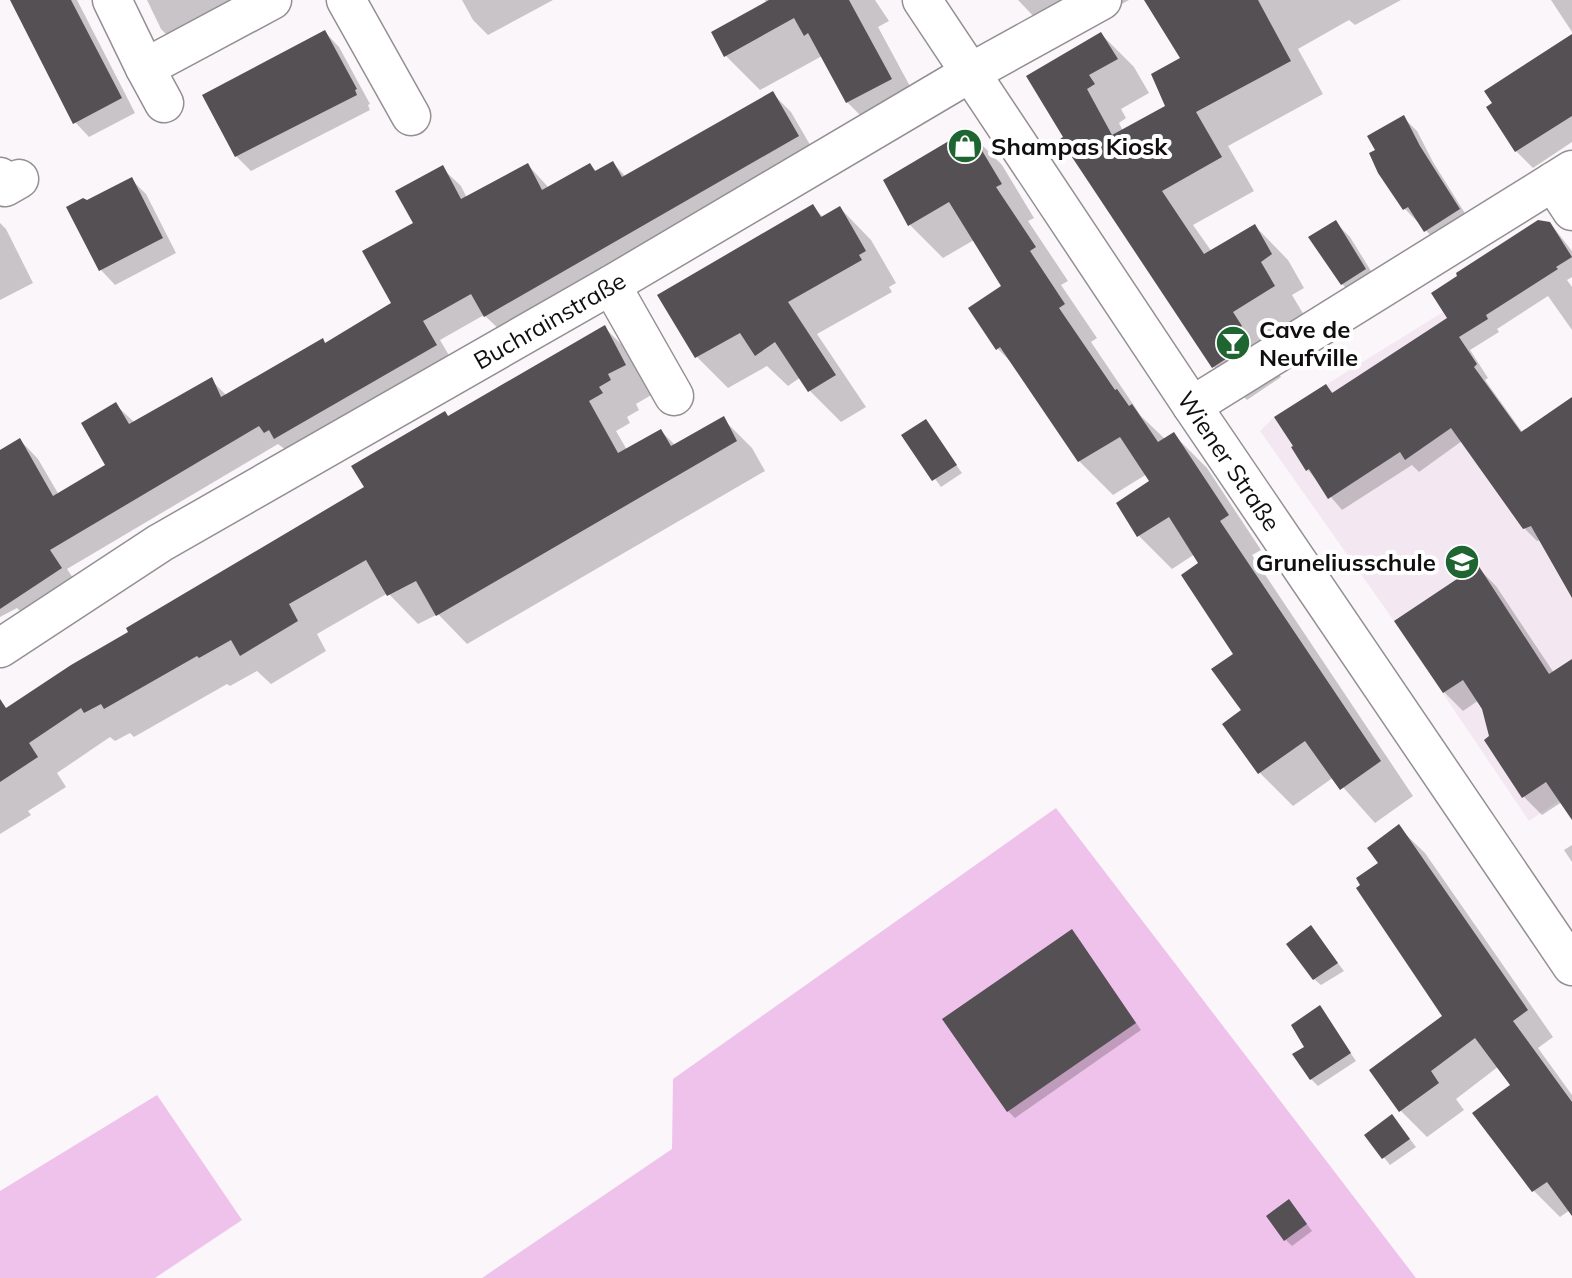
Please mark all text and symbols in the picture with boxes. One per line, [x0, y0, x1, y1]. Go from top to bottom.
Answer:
shop icon: Shampas Kiosk [946, 127, 984, 165]
place label: Shampas Kiosk [991, 131, 1168, 161]
street label: Buchrainstraße [468, 265, 631, 376]
place label: Cave de Neufville [1259, 314, 1358, 372]
bar icon: Cave de Neufville [1214, 324, 1252, 362]
street label: Wiener Straße [1171, 385, 1287, 536]
school or university icon: Gruneliusschule [1443, 543, 1481, 581]
place label: Gruneliusschule [1256, 547, 1436, 577]

